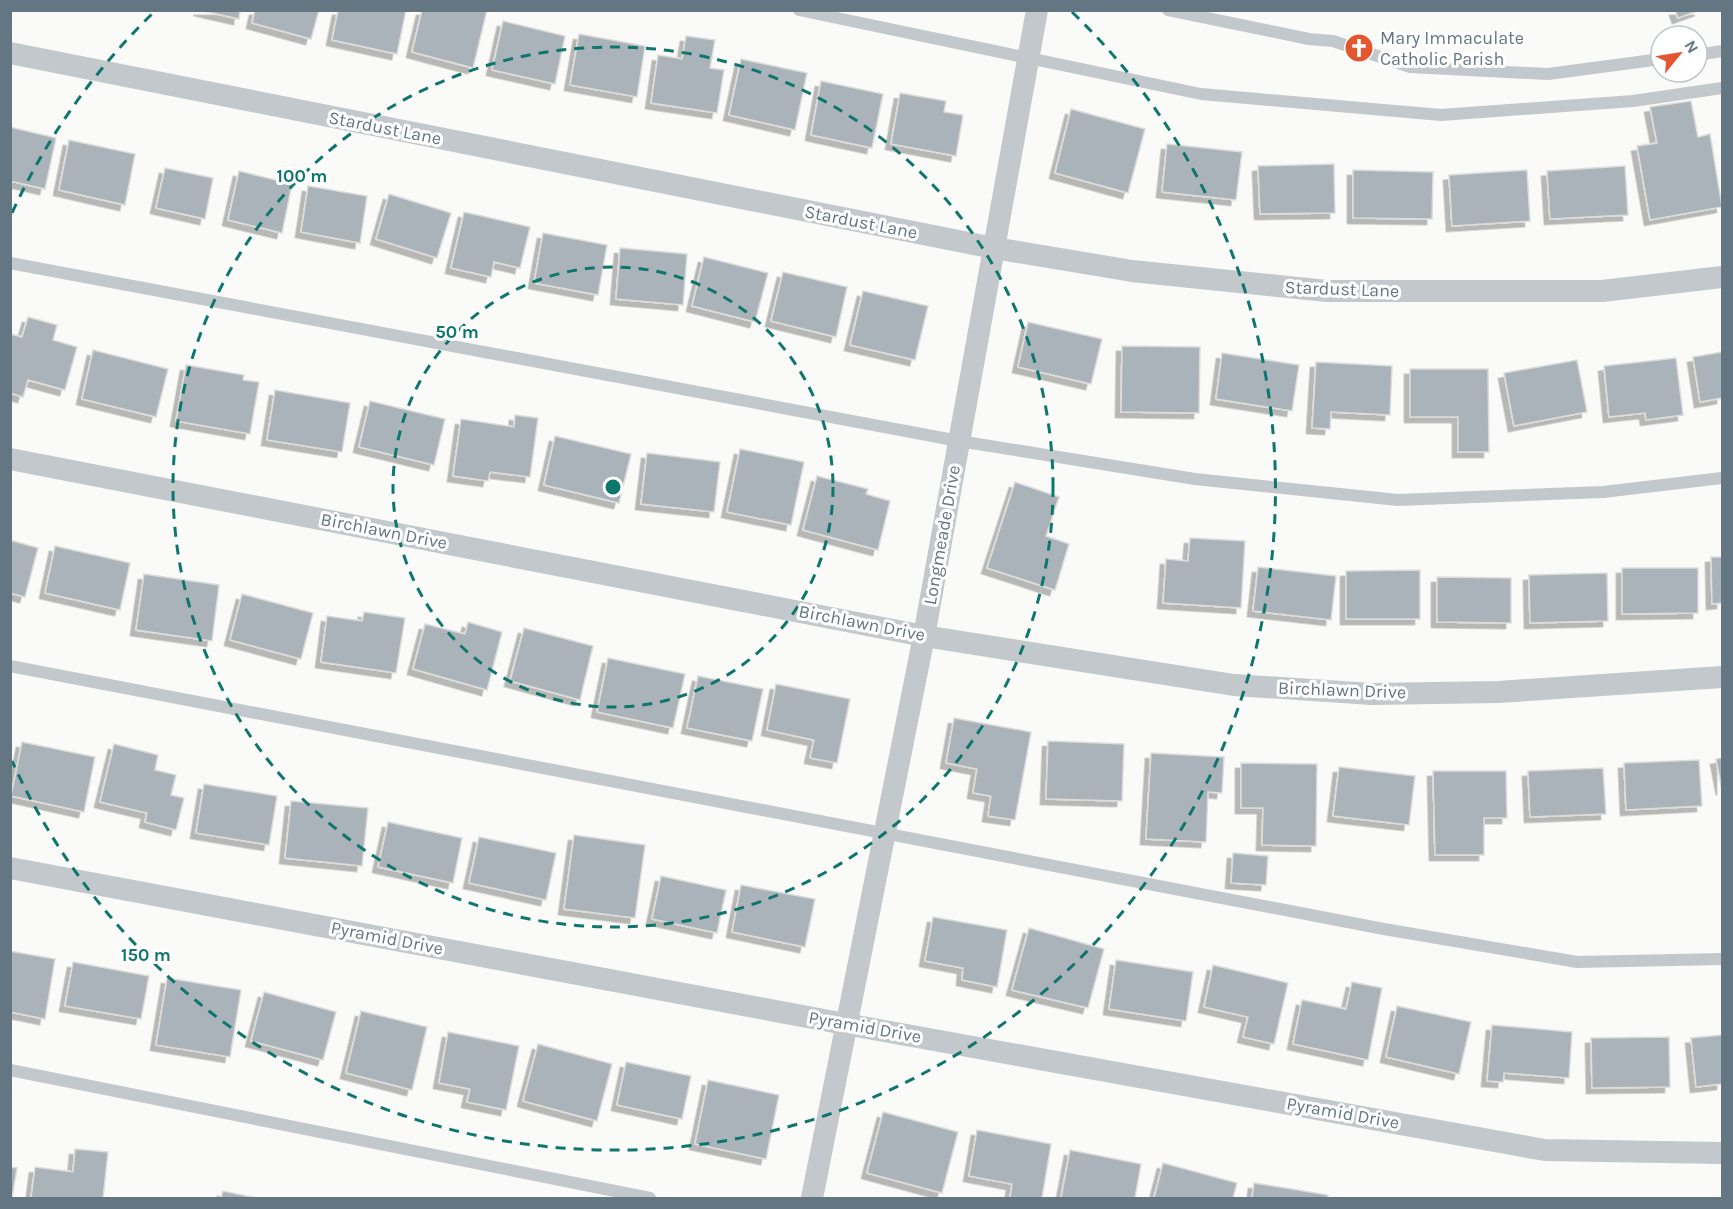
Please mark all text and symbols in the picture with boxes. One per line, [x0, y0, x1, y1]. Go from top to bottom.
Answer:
north arrow [1649, 24, 1709, 84]
place label: Mary Immaculate Catholic Parish [1380, 27, 1524, 70]
church icon: Mary Immaculate Catholic Parish [1343, 32, 1375, 64]
text: N [1680, 37, 1703, 56]
street label: Stardust Lane [327, 106, 443, 150]
text: 100 m [277, 165, 327, 187]
street label: Stardust Lane [803, 200, 919, 244]
street label: Stardust Lane [1284, 276, 1400, 302]
text: 50 m [435, 321, 479, 343]
street label: Longmeade Drive [919, 463, 965, 607]
centre of rings [603, 477, 623, 497]
street label: Birchlawn Drive [319, 508, 449, 554]
street label: Birchlawn Drive [797, 600, 927, 646]
street label: Birchlawn Drive [1277, 677, 1407, 703]
street label: Pyramid Drive [329, 916, 445, 960]
text: 150 m [121, 944, 171, 966]
street label: Pyramid Drive [807, 1006, 923, 1048]
street label: Pyramid Drive [1285, 1092, 1401, 1134]

